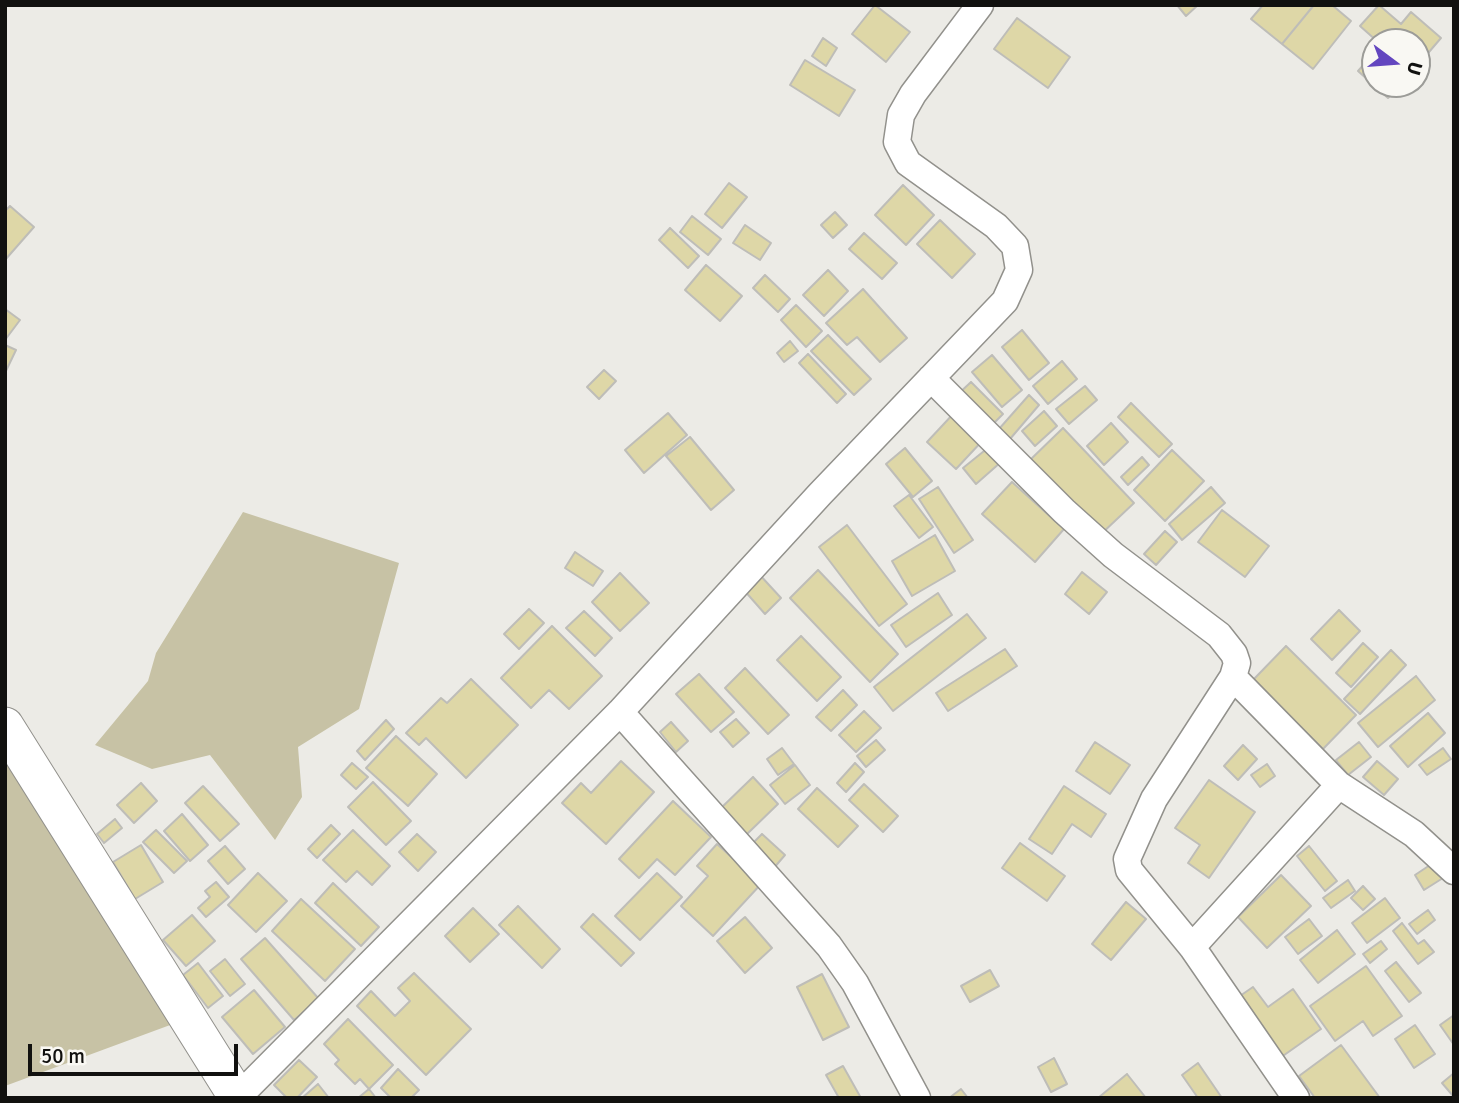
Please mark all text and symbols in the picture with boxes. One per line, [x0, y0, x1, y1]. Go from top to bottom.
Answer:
north arrow [1361, 28, 1431, 98]
text: U [1401, 59, 1428, 78]
scale bar [32, 1030, 242, 1074]
text: 50 m [41, 1043, 85, 1069]

